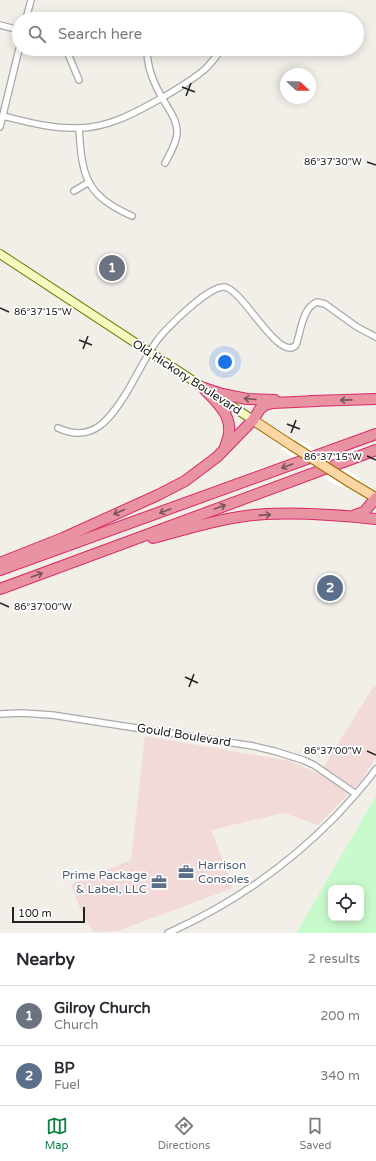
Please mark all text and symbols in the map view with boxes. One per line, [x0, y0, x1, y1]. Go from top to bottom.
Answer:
search box [12, 12, 364, 56]
icon: search [26, 23, 48, 45]
text: Search here [58, 25, 142, 43]
north arrow [280, 68, 316, 104]
text: 86°37'30"W [304, 156, 362, 168]
pin: 1 [99, 253, 125, 283]
text: 86°37'15"W [14, 306, 72, 318]
street label: Old Hickory Boulevard [130, 337, 244, 417]
your location [215, 352, 235, 372]
one-way arrow [244, 395, 257, 403]
one-way arrow [340, 397, 353, 404]
text: 86°37'15"W [304, 451, 362, 463]
one-way arrow [281, 463, 293, 471]
one-way arrow [213, 503, 225, 511]
one-way arrow [158, 508, 171, 515]
one-way arrow [113, 509, 125, 517]
one-way arrow [259, 511, 272, 518]
one-way arrow [30, 570, 42, 578]
pin: 2 [317, 573, 343, 603]
text: 86°37'00"W [14, 601, 72, 613]
street label: Gould Boulevard [136, 721, 232, 749]
text: 86°37'00"W [304, 745, 362, 757]
place label: Harrison Consoles [198, 858, 250, 886]
office icon: Harrison Consoles [177, 863, 195, 881]
place label: Prime Package & Label, LLC [62, 868, 147, 896]
office icon: Prime Package & Label, LLC [150, 873, 168, 891]
map controls [328, 885, 364, 921]
button: locate [328, 885, 364, 921]
scale bar [12, 905, 85, 924]
text: 100 m [18, 907, 52, 920]
text: Nearby [16, 949, 75, 970]
text: 2 results [308, 951, 360, 967]
text: Gilroy Church [54, 999, 151, 1017]
text: 1 [25, 1008, 33, 1024]
text: 200 m [320, 1008, 360, 1024]
text: Church [54, 1017, 98, 1033]
text: BP [54, 1059, 74, 1077]
text: 2 [25, 1068, 33, 1084]
text: 340 m [320, 1068, 360, 1084]
text: Fuel [54, 1077, 80, 1093]
tab: Map [45, 1115, 68, 1152]
tab: Directions [158, 1115, 210, 1152]
tab: Saved [300, 1115, 331, 1152]

